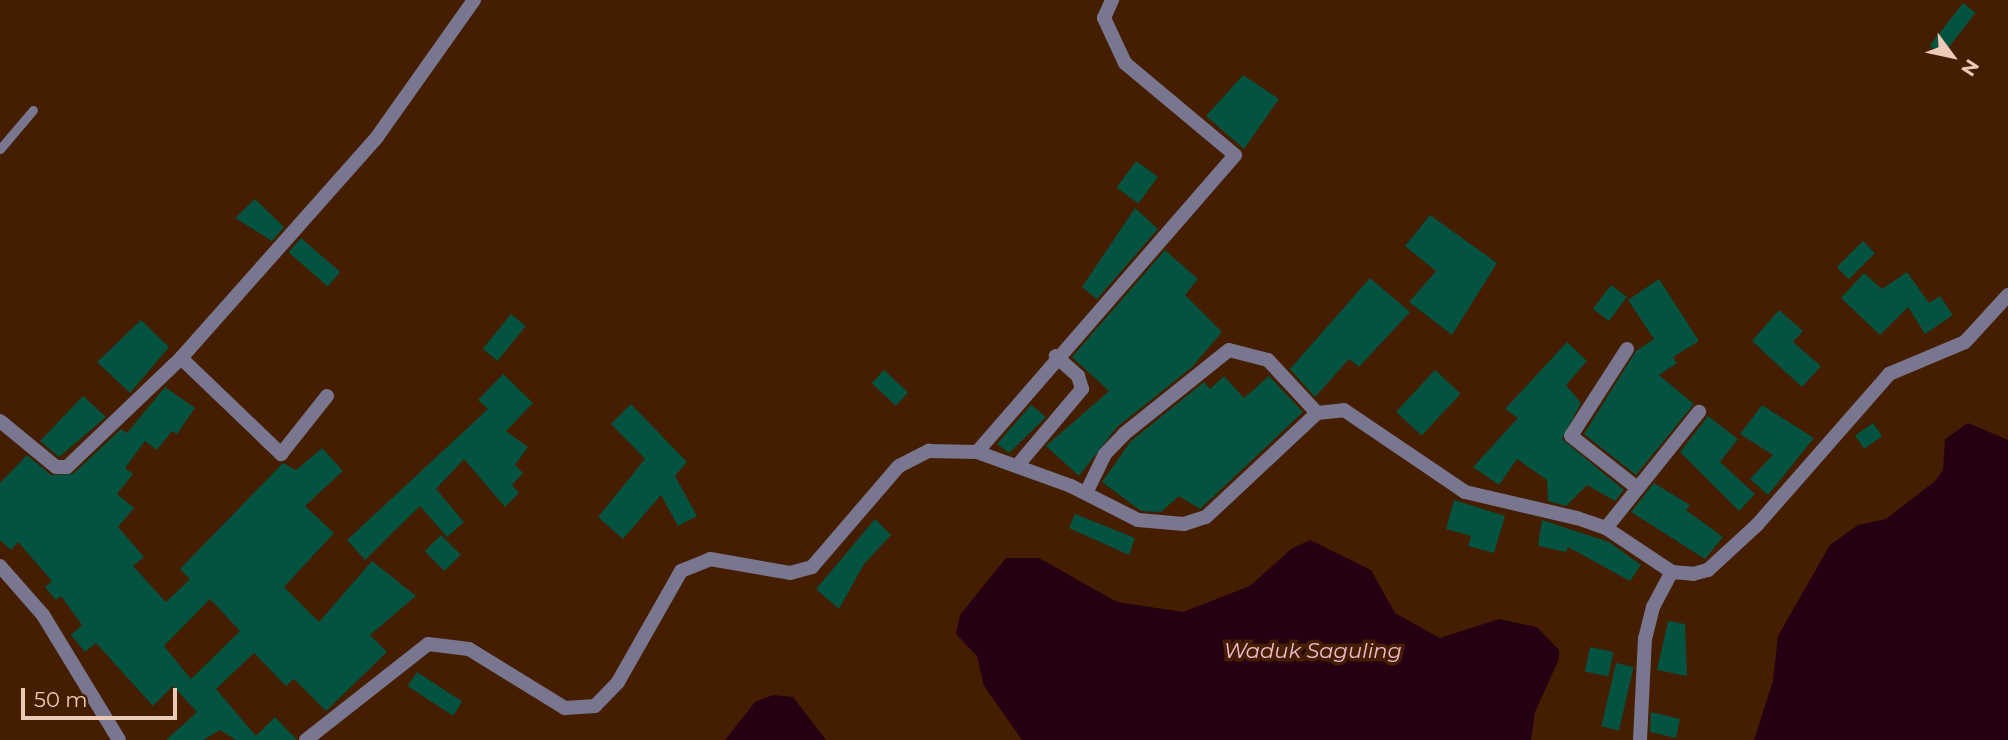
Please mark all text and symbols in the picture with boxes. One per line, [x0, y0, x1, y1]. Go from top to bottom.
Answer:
north arrow [1917, 21, 1987, 91]
text: N [1956, 55, 1984, 80]
water label: Waduk Saguling [1224, 638, 1402, 664]
scale bar [24, 674, 180, 718]
text: 50 m [34, 687, 88, 712]

